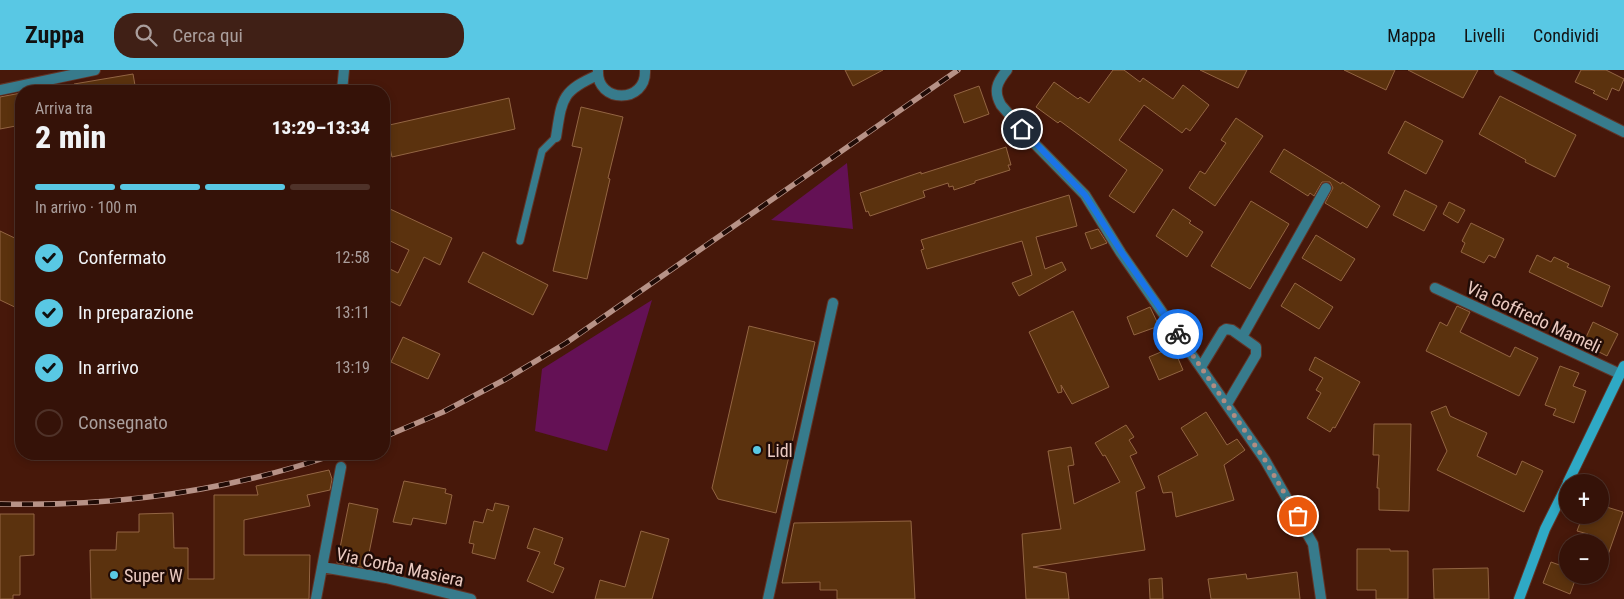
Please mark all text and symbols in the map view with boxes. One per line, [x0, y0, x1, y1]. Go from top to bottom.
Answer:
search box [114, 13, 464, 58]
text: Zuppa [25, 21, 84, 49]
icon: search [132, 21, 160, 49]
text: Cerca qui [172, 24, 243, 47]
text: Mappa [1387, 25, 1436, 46]
text: Livelli [1464, 25, 1505, 46]
text: Condividi [1533, 25, 1599, 46]
text: Arriva tra [35, 99, 93, 118]
pin [1001, 108, 1043, 150]
icon: home [1008, 115, 1036, 143]
text: 13:29–13:34 [272, 116, 370, 139]
text: 2 min [35, 118, 106, 156]
text: In arrivo · 100 m [35, 198, 137, 217]
icon: check [35, 244, 63, 272]
text: Confermato [78, 246, 166, 269]
text: 12:58 [335, 248, 370, 267]
street label: Via Goffredo Mameli [1463, 277, 1605, 357]
icon: check [35, 299, 63, 327]
text: In preparazione [78, 301, 194, 324]
text: 13:11 [335, 303, 370, 322]
courier [1153, 309, 1203, 359]
icon: bike [1164, 320, 1192, 348]
icon: check [35, 354, 63, 382]
text: In arrivo [78, 356, 139, 379]
text: 13:19 [335, 358, 370, 377]
text: Consegnato [78, 411, 168, 434]
place label: Lidl [767, 440, 793, 461]
marker: Lidl [751, 444, 763, 456]
map controls [1559, 474, 1609, 584]
button: + [1559, 474, 1609, 524]
pin [1277, 495, 1319, 537]
icon: bag [1284, 502, 1312, 530]
button: − [1559, 534, 1609, 584]
street label: Via Corba Masiera [334, 543, 466, 591]
place label: Super W [124, 565, 183, 586]
marker: Super W [108, 569, 120, 581]

